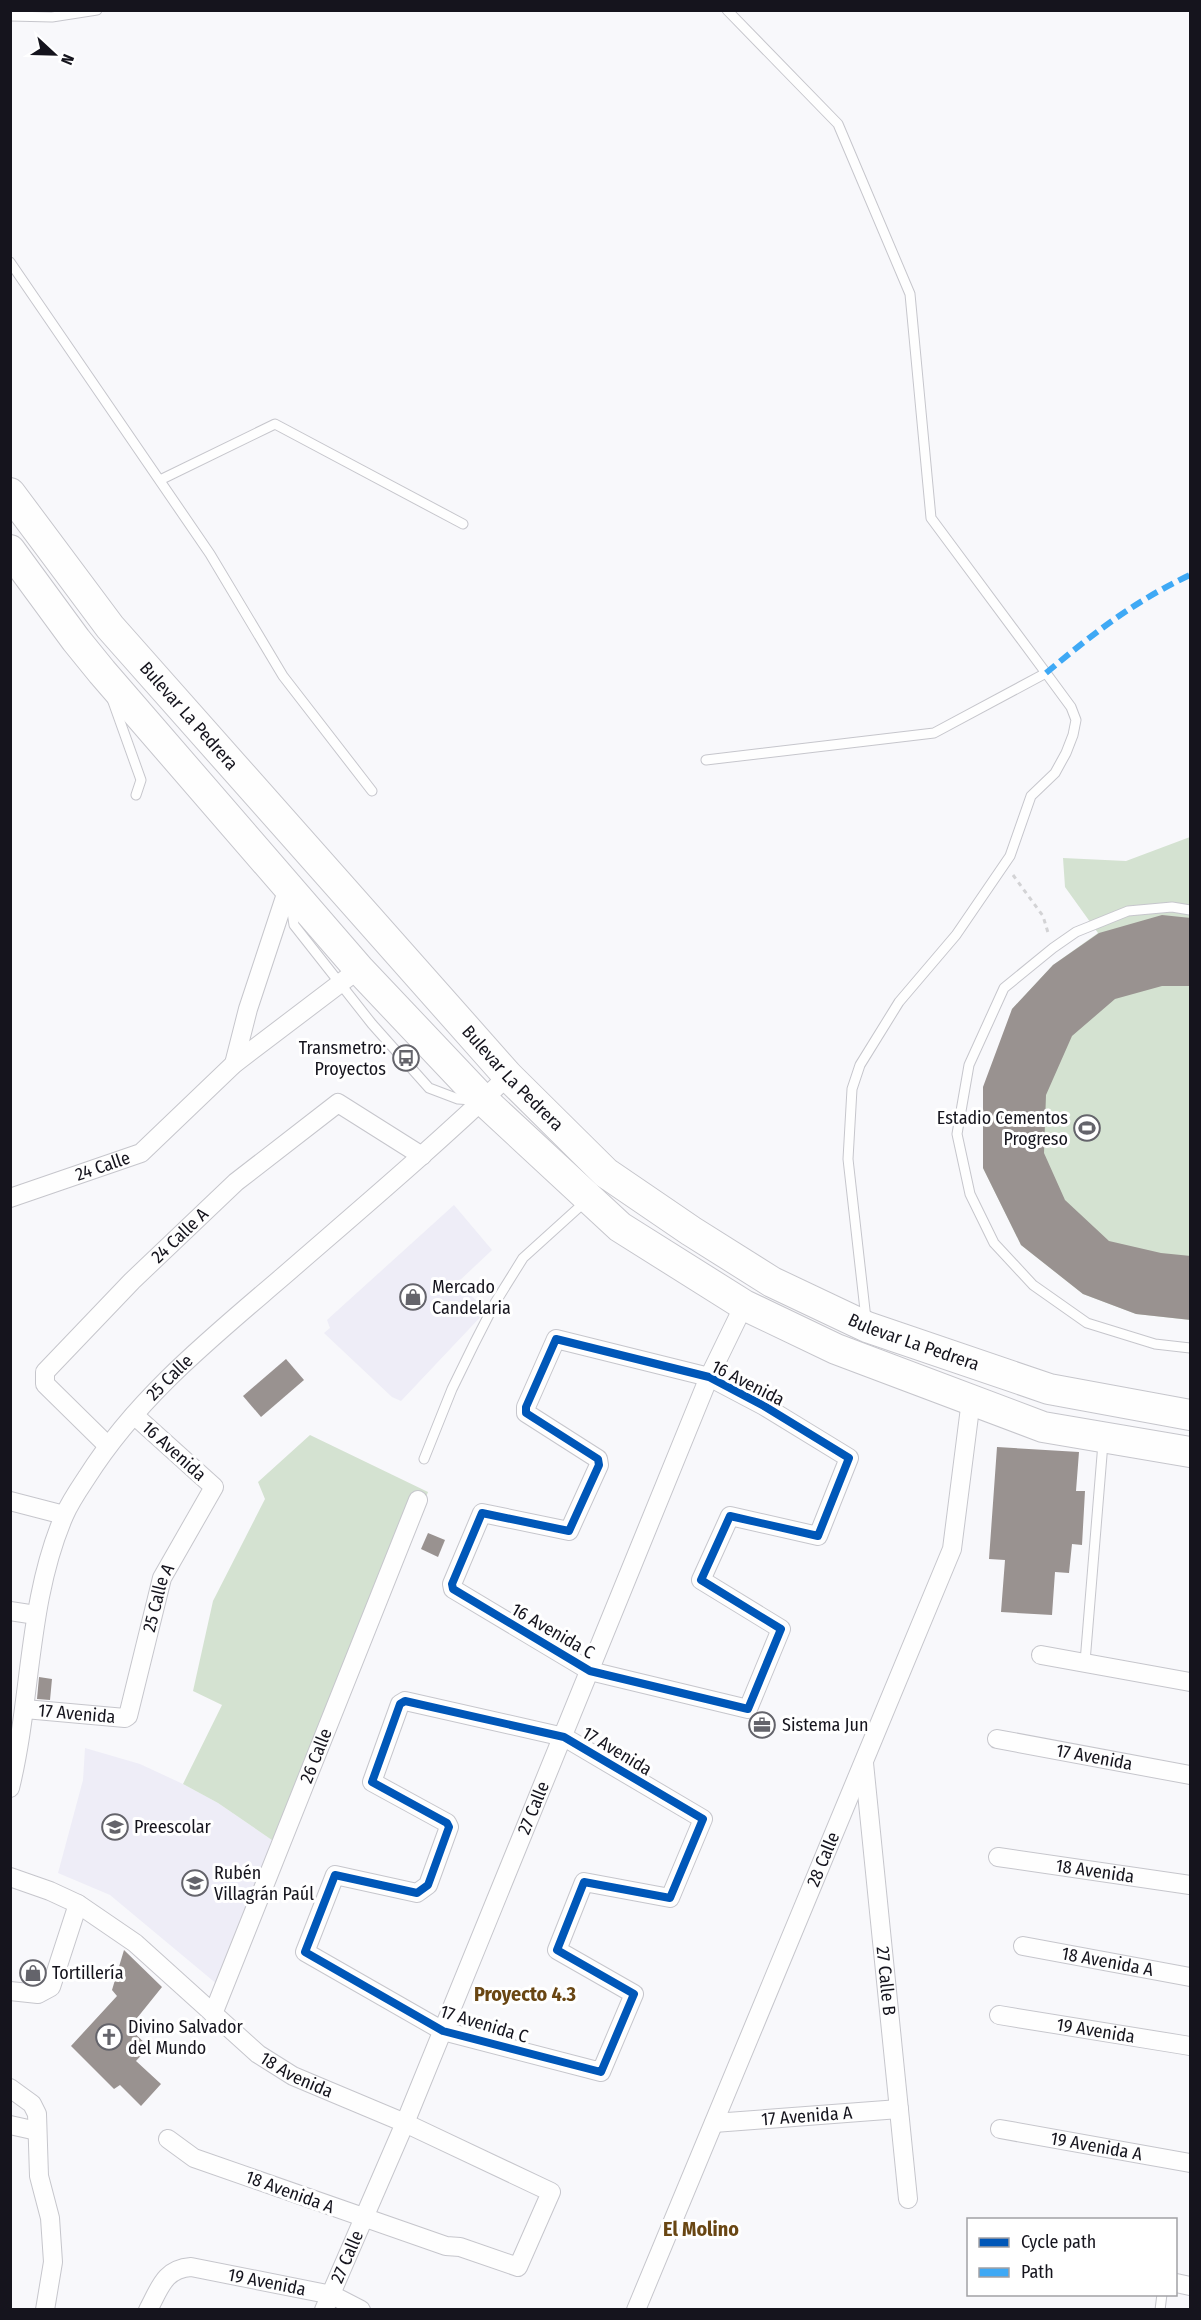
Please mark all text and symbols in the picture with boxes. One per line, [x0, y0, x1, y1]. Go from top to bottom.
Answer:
north arrow [24, 24, 84, 84]
text: N [57, 51, 78, 67]
street label: Bulevar La Pedrera [135, 657, 243, 775]
street label: Bulevar La Pedrera [457, 1021, 568, 1136]
place label: Transmetro: Proyectos [299, 1037, 386, 1080]
bus stop icon: Transmetro: Proyectos [391, 1043, 421, 1073]
place label: Estadio Cementos Progreso [937, 1107, 1068, 1150]
sports icon: Estadio Cementos Progreso [1072, 1113, 1102, 1143]
street label: 24 Calle [72, 1147, 133, 1186]
street label: 24 Calle A [147, 1203, 213, 1268]
place label: Mercado Candelaria [432, 1276, 511, 1319]
shop icon: Mercado Candelaria [398, 1282, 428, 1312]
street label: Bulevar La Pedrera [845, 1309, 982, 1375]
street label: 25 Calle [142, 1350, 197, 1405]
street label: 16 Avenida [708, 1355, 788, 1411]
street label: 16 Avenida [137, 1416, 211, 1486]
street label: 25 Calle A [138, 1559, 179, 1634]
street label: 16 Avenida C [508, 1598, 598, 1664]
street label: 17 Avenida [37, 1699, 117, 1728]
office icon: Sistema Jun [747, 1710, 777, 1740]
place label: Sistema Jun [782, 1714, 868, 1736]
street label: 17 Avenida [578, 1722, 656, 1780]
street label: 26 Calle [295, 1725, 337, 1786]
street label: 17 Avenida [1054, 1739, 1135, 1775]
street label: 27 Calle [513, 1778, 554, 1838]
school or university icon: Preescolar [100, 1812, 130, 1842]
place label: Preescolar [134, 1816, 212, 1838]
street label: 28 Calle [802, 1829, 844, 1890]
street label: 18 Avenida [1054, 1855, 1136, 1888]
place label: Rubén Villagrán Paúl [214, 1862, 314, 1905]
school or university icon: Rubén Villagrán Paúl [180, 1868, 210, 1898]
street label: 18 Avenida A [1060, 1942, 1156, 1981]
street label: 27 Calle B [872, 1945, 900, 2017]
shop icon: Tortillería [18, 1958, 48, 1988]
place label: Tortillería [52, 1962, 124, 1984]
district label: Proyecto 4.3 [474, 1982, 576, 2006]
street label: 17 Avenida C [437, 2000, 531, 2048]
street label: 19 Avenida [1055, 2014, 1137, 2048]
place label: Divino Salvador del Mundo [128, 2016, 244, 2059]
church icon: Divino Salvador del Mundo [94, 2022, 124, 2052]
street label: 18 Avenida [256, 2047, 336, 2103]
street label: 17 Avenida A [760, 2102, 854, 2130]
street label: 19 Avenida A [1049, 2127, 1144, 2165]
street label: 18 Avenida A [243, 2166, 338, 2218]
district label: El Molino [663, 2217, 739, 2241]
legend [967, 2218, 1177, 2296]
street label: 27 Calle [326, 2227, 368, 2287]
text: Cycle path [1021, 2231, 1096, 2253]
text: Path [1021, 2261, 1054, 2283]
street label: 19 Avenida [226, 2264, 308, 2301]

